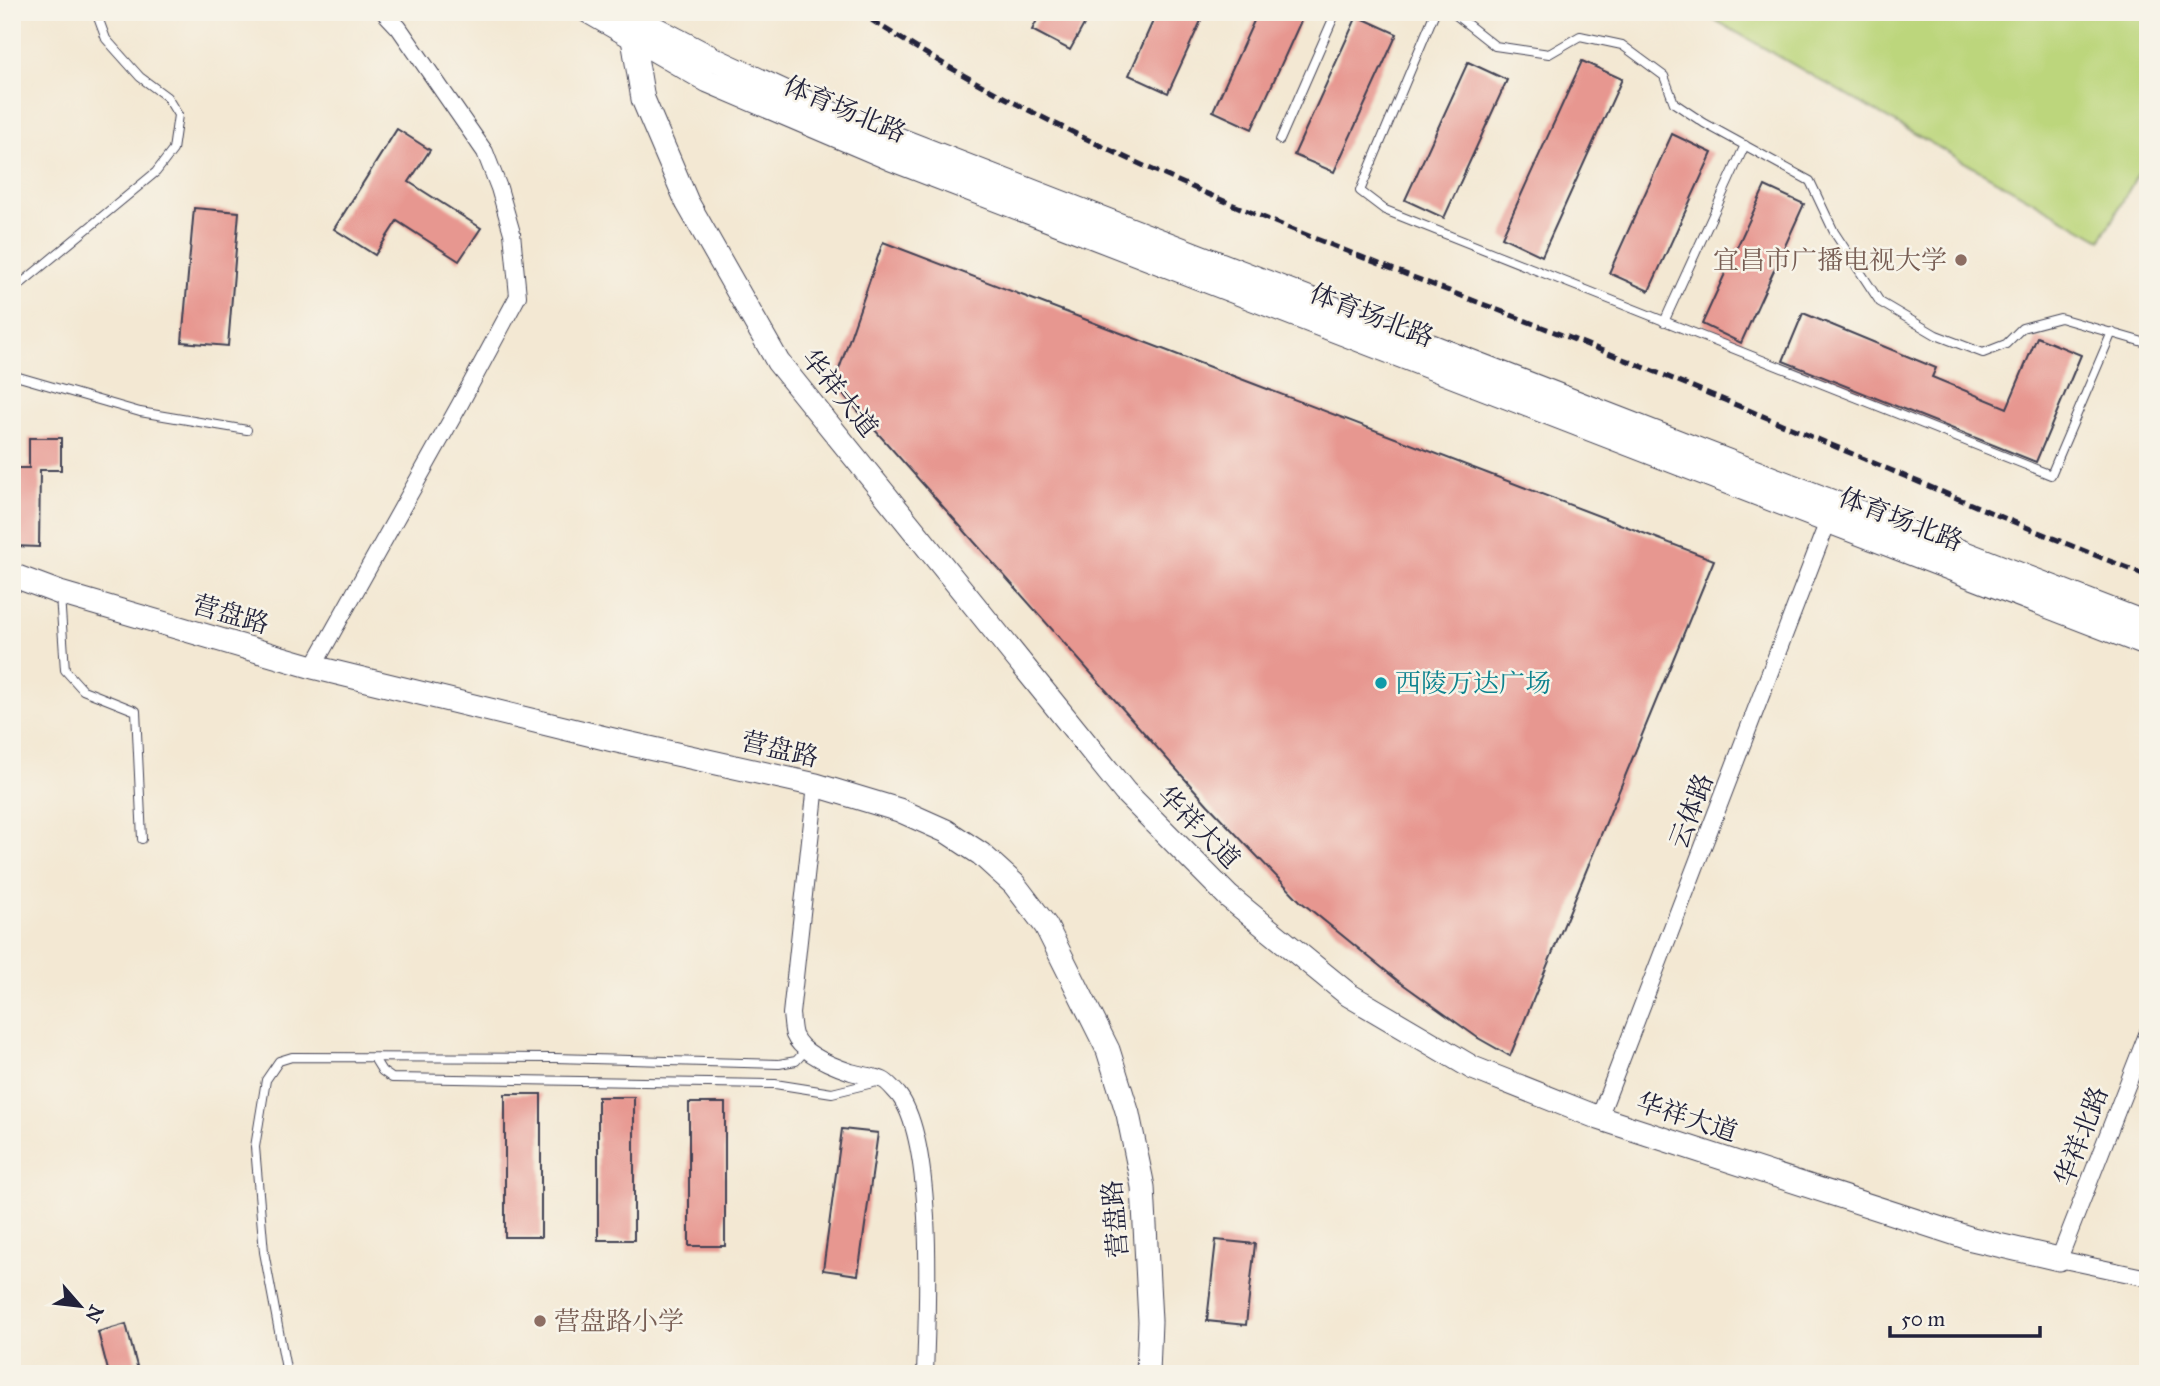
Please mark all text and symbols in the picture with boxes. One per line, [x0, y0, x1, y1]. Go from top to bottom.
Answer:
street label: 体育场北路 [779, 69, 911, 149]
place label: 宜昌市广播电视大学 [1713, 244, 1947, 276]
marker: 宜昌市广播电视大学 [1953, 252, 1969, 268]
street label: 体育场北路 [1306, 277, 1438, 353]
street label: 华祥大道 [795, 343, 885, 443]
street label: 体育场北路 [1835, 481, 1967, 557]
street label: 营盘路 [189, 588, 273, 640]
place label: 西陵万达广场 [1395, 667, 1551, 699]
marker: 西陵万达广场 [1373, 675, 1389, 691]
street label: 营盘路 [738, 725, 822, 773]
street label: 云体路 [1662, 769, 1720, 853]
street label: 华祥大道 [1151, 779, 1247, 875]
street label: 华祥北路 [2047, 1082, 2115, 1190]
street label: 华祥大道 [1633, 1086, 1741, 1148]
street label: 营盘路 [1096, 1179, 1134, 1259]
north arrow [46, 1270, 116, 1340]
scale bar [1890, 1295, 2041, 1339]
text: N [81, 1301, 109, 1326]
place label: 营盘路小学 [554, 1305, 684, 1337]
text: 50 m [1901, 1306, 1946, 1332]
marker: 营盘路小学 [532, 1313, 548, 1329]

